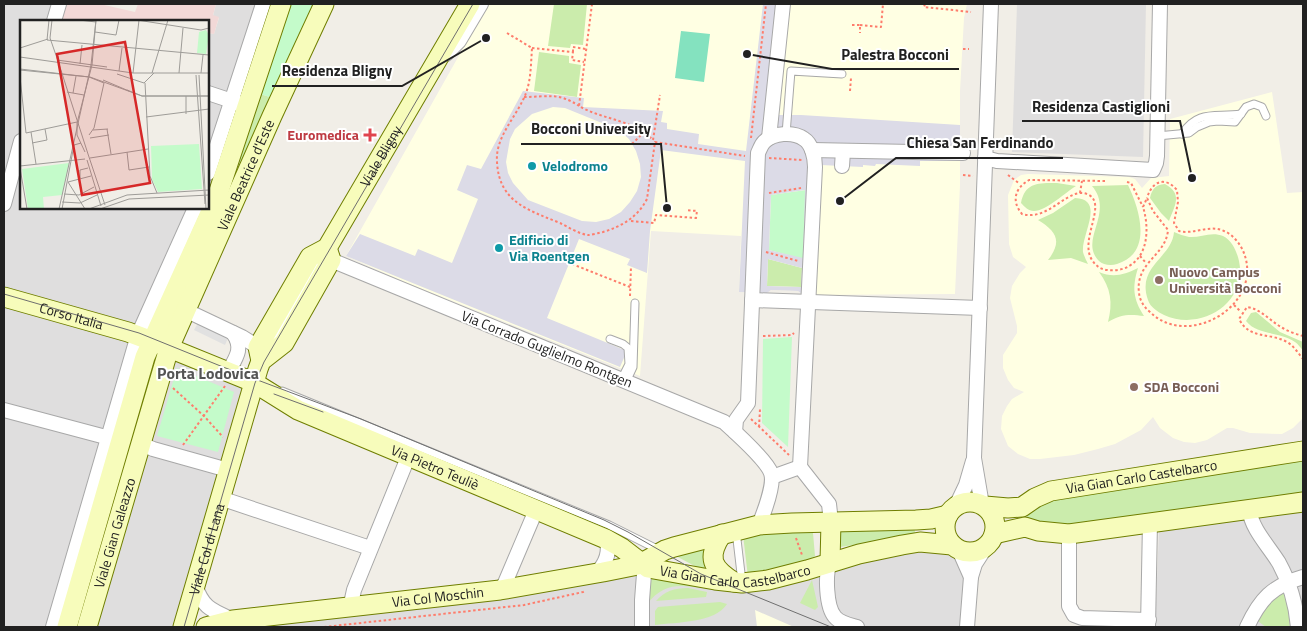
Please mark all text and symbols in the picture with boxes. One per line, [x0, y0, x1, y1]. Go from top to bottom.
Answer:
inset map [20, 20, 209, 209]
callout: Palestra Bocconi [832, 39, 959, 69]
text: Palestra Bocconi [841, 43, 949, 66]
callout: Residenza Bligny [272, 56, 402, 86]
text: Residenza Bligny [282, 59, 393, 82]
callout: Residenza Castiglioni [1022, 91, 1180, 121]
text: Residenza Castiglioni [1032, 95, 1170, 118]
callout: Bocconi University [521, 114, 661, 144]
street label: Viale Beatrice d'Este [211, 116, 279, 234]
text: Bocconi University [531, 117, 652, 140]
street label: Viale Bligny [354, 121, 407, 191]
place label: Euromedica [287, 124, 359, 145]
marker: Euromedica [363, 128, 377, 142]
callout: Chiesa San Ferdinando [896, 128, 1063, 158]
text: Chiesa San Ferdinando [907, 131, 1053, 154]
place label: Velodromo [542, 155, 608, 176]
marker: Velodromo [526, 160, 538, 172]
place label: Edificio di Via Roentgen [509, 229, 590, 266]
marker: Edificio di Via Roentgen [493, 242, 505, 254]
place label: Nuovo Campus Università Bocconi [1169, 261, 1281, 298]
marker: Nuovo Campus Università Bocconi [1153, 274, 1165, 286]
street label: Corso Italia [37, 297, 106, 335]
street label: Via Corrado Guglielmo Rontgen [458, 305, 636, 393]
district label: Porta Lodovica [157, 361, 259, 385]
place label: SDA Bocconi [1144, 376, 1219, 397]
marker: SDA Bocconi [1128, 381, 1140, 393]
street label: Via Pietro Teuliè [388, 439, 483, 495]
street label: Via Gian Carlo Castelbarco [1064, 454, 1219, 498]
street label: Viale Gian Galeazzo [88, 475, 140, 591]
street label: Viale Col di Lana [183, 501, 229, 598]
street label: Via Gian Carlo Castelbarco [658, 559, 813, 593]
street label: Via Col Moschin [391, 581, 485, 612]

